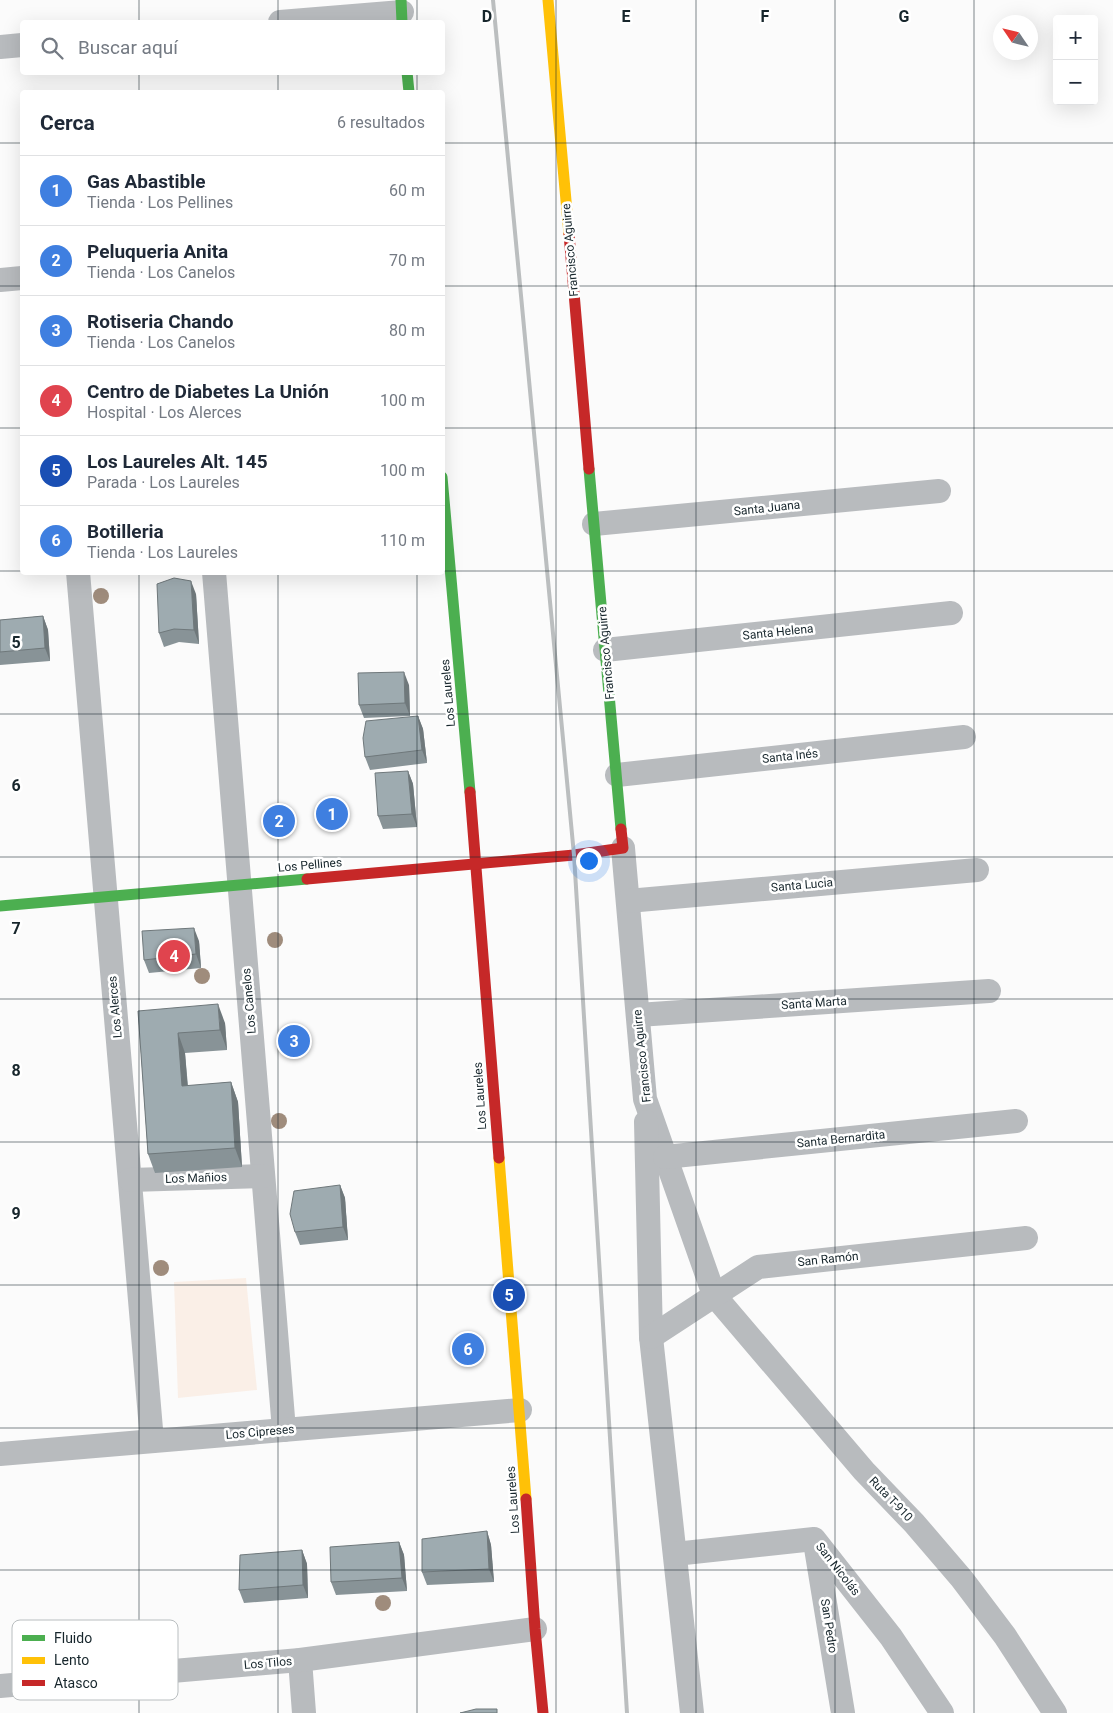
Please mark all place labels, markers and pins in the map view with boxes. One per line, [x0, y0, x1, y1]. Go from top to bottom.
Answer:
pin: 1 [316, 795, 348, 833]
pin: 2 [263, 802, 295, 840]
pin: 4 [158, 937, 190, 975]
pin: 3 [278, 1022, 310, 1060]
pin: 5 [493, 1276, 525, 1314]
pin: 6 [452, 1330, 484, 1368]

